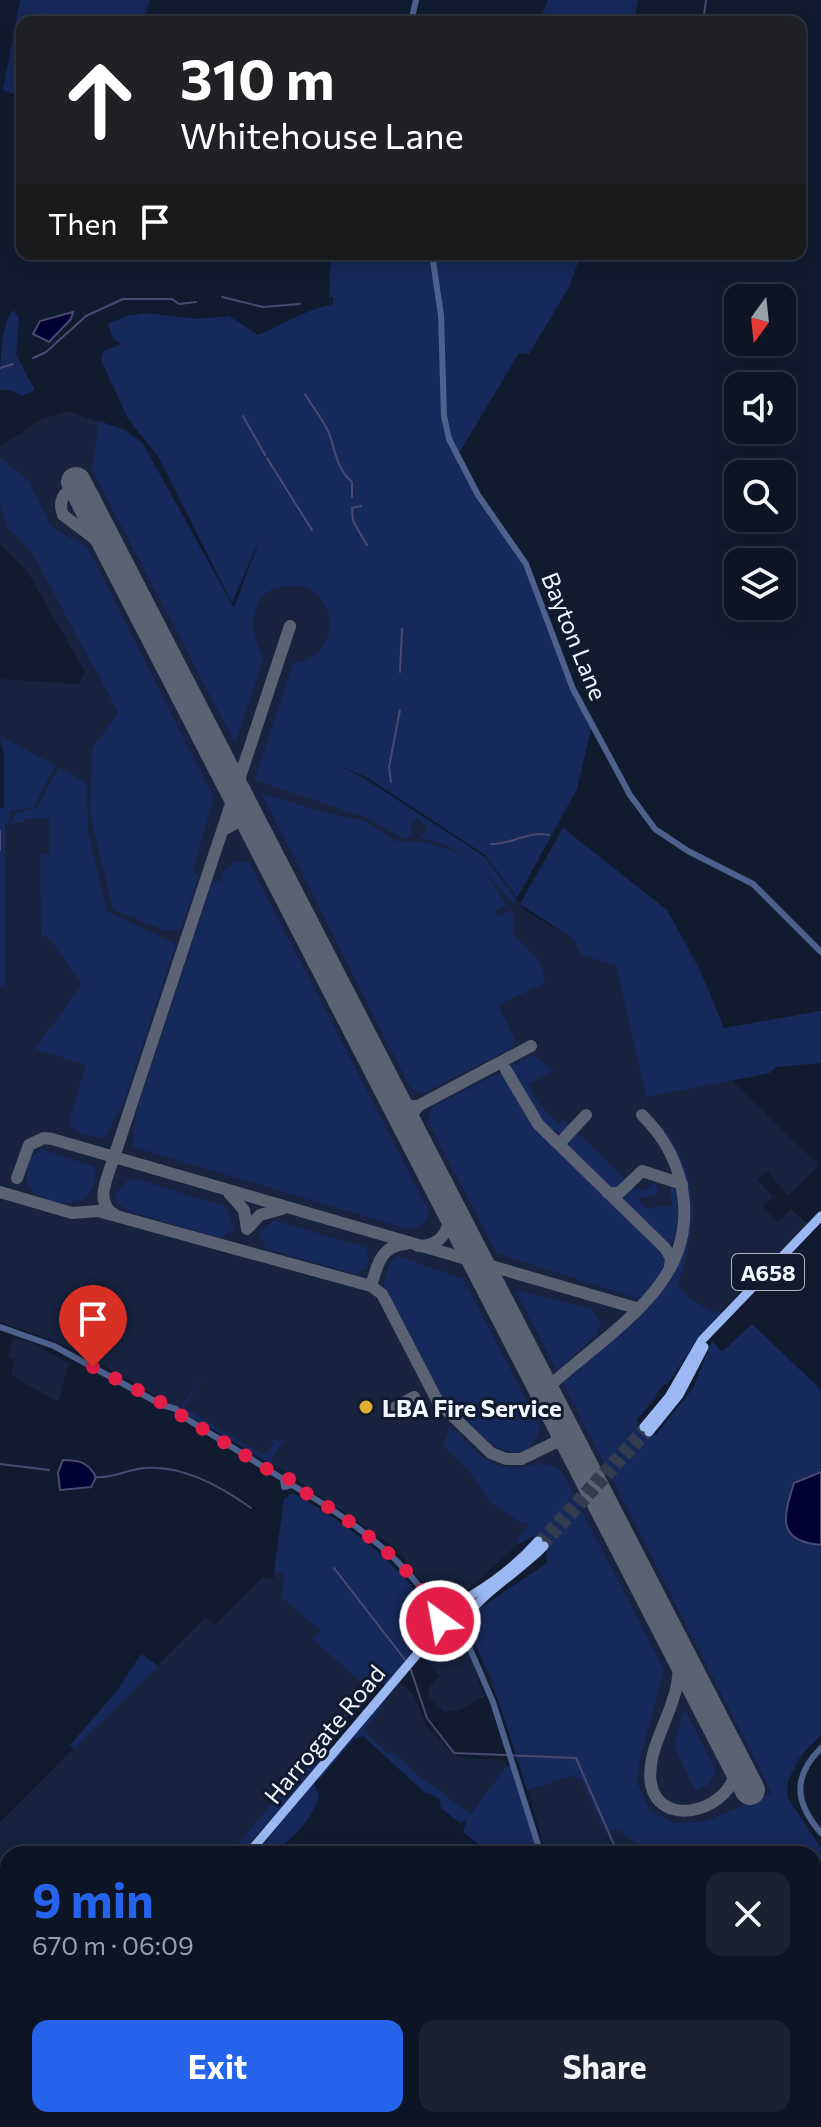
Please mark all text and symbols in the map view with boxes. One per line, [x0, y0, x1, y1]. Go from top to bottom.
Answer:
text: 310 m [180, 43, 335, 112]
icon: ahead [48, 48, 152, 152]
text: Whitehouse Lane [180, 112, 464, 156]
icon: arrive [133, 200, 177, 244]
text: Then [48, 204, 117, 241]
north arrow [724, 284, 796, 356]
map controls [724, 284, 796, 620]
button: sound [724, 372, 796, 444]
button: search [724, 460, 796, 532]
button: layers [724, 548, 796, 620]
street label: Bayton Lane [536, 568, 614, 704]
road number: A658 [732, 1254, 804, 1290]
pin [59, 1285, 127, 1367]
icon: arrive [71, 1297, 115, 1341]
place label: LBA Fire Service [382, 1393, 562, 1422]
marker: LBA Fire Service [357, 1398, 375, 1416]
position arrow [398, 1579, 482, 1663]
street label: Harrogate Road [258, 1659, 390, 1809]
text: 9 min [32, 1869, 154, 1928]
button: close [706, 1872, 790, 1956]
text: 670 m · 06:09 [32, 1929, 194, 1960]
button: Exit [32, 2020, 403, 2112]
button: Share [419, 2020, 790, 2112]

